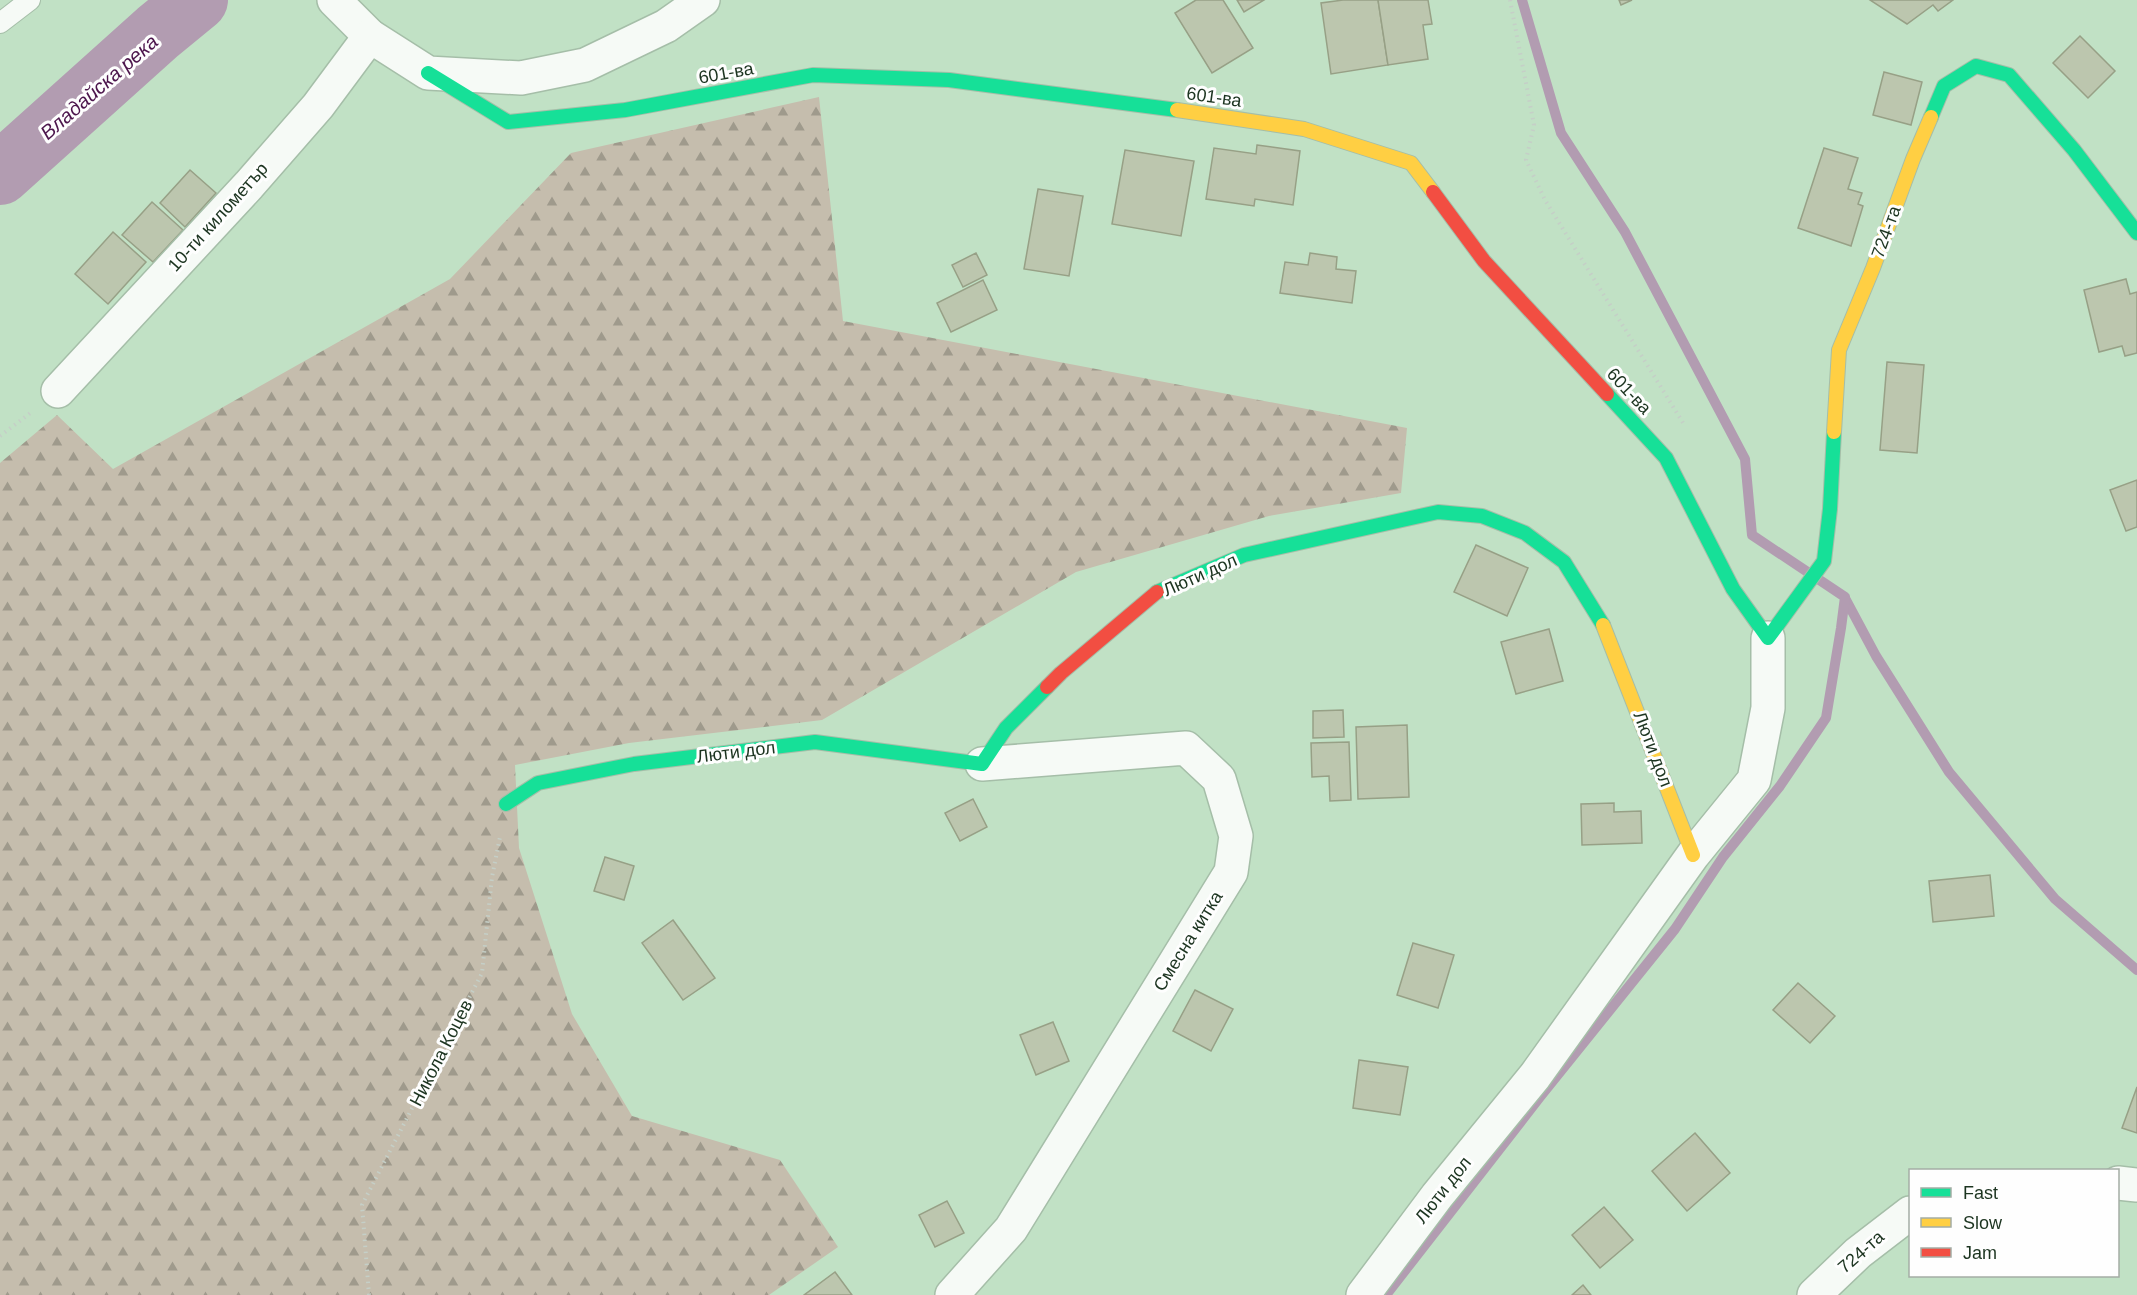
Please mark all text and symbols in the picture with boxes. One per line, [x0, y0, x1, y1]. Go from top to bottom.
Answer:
water label: Владайска река [36, 30, 162, 144]
street label: 601-ва [697, 58, 756, 88]
street label: 601-ва [1185, 83, 1244, 111]
street label: 10-ти километър [164, 159, 272, 275]
street label: 724-та [1867, 202, 1905, 261]
street label: 601-ва [1603, 364, 1656, 419]
street label: Люти дол [1160, 550, 1240, 600]
street label: Люти дол [1630, 709, 1676, 789]
street label: Люти дол [696, 737, 776, 767]
street label: Смесна китка [1149, 887, 1227, 995]
street label: Никола Коцев [406, 997, 476, 1109]
street label: Люти дол [1411, 1153, 1475, 1227]
legend [1909, 1169, 2119, 1277]
text: Fast [1963, 1183, 1998, 1203]
text: Slow [1963, 1213, 2003, 1233]
street label: 724-та [1834, 1226, 1889, 1277]
text: Jam [1963, 1243, 1997, 1263]

